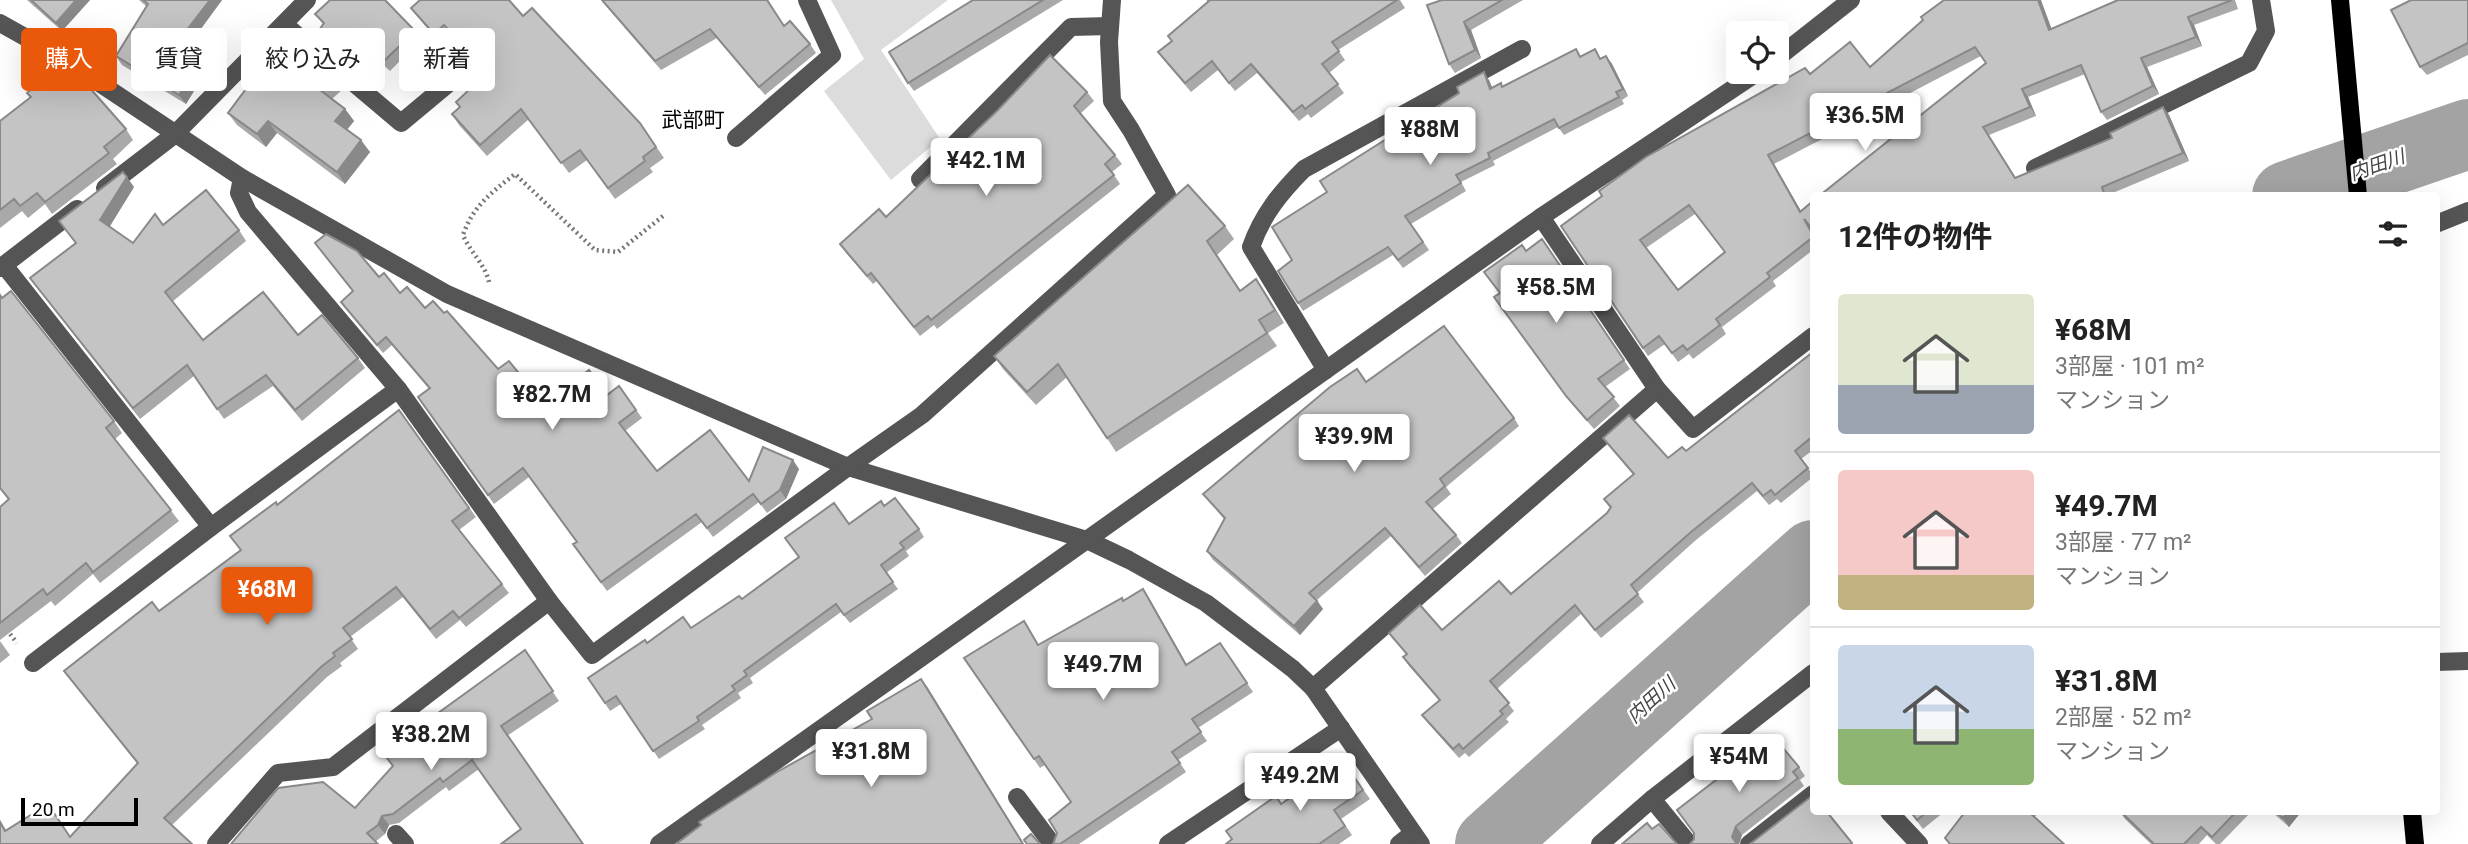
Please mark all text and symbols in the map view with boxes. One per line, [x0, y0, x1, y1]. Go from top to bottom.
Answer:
map controls [1726, 21, 1789, 84]
button: locate [1726, 21, 1789, 84]
chip: 購入 [21, 28, 117, 91]
chip: 賃貸 [131, 28, 227, 91]
chip: 絞り込み [241, 28, 385, 91]
chip: 新着 [399, 28, 495, 91]
pin: ¥36.5M [1808, 94, 1922, 153]
text: ¥36.5M [1826, 102, 1904, 129]
district label: 武部町 [662, 108, 725, 132]
pin: ¥88M [1389, 108, 1471, 167]
text: ¥88M [1401, 116, 1459, 143]
pin: ¥42.1M [929, 138, 1043, 198]
water label: 内田川 [2346, 144, 2410, 185]
text: ¥42.1M [947, 147, 1025, 174]
icon: filters [2374, 215, 2412, 253]
text: 12件の物件 [1838, 219, 1992, 254]
pin: ¥58.5M [1499, 266, 1613, 325]
text: ¥58.5M [1517, 274, 1595, 301]
text: ¥68M [2055, 312, 2132, 347]
icon: home [1894, 322, 1978, 406]
text: 3部屋 · 101 m² [2055, 353, 2204, 380]
pin: ¥82.7M [495, 372, 609, 432]
text: ¥82.7M [513, 381, 591, 408]
text: マンション [2055, 387, 2170, 414]
pin: ¥39.9M [1297, 414, 1411, 474]
text: ¥39.9M [1315, 423, 1393, 450]
text: ¥49.7M [2055, 488, 2158, 523]
icon: home [1894, 498, 1978, 582]
text: 3部屋 · 77 m² [2055, 529, 2192, 556]
text: マンション [2055, 563, 2170, 590]
pin: ¥68M [226, 568, 308, 627]
text: ¥68M [238, 576, 296, 603]
pin: ¥49.7M [1046, 642, 1160, 702]
text: ¥49.7M [1064, 651, 1142, 678]
text: ¥31.8M [2055, 663, 2158, 698]
water label: 内田川 [1622, 671, 1681, 728]
icon: home [1894, 673, 1978, 757]
text: 2部屋 · 52 m² [2055, 704, 2192, 731]
pin: ¥38.2M [374, 712, 488, 772]
text: ¥38.2M [392, 721, 470, 748]
pin: ¥31.8M [814, 730, 928, 789]
pin: ¥54M [1698, 734, 1780, 794]
text: ¥31.8M [832, 738, 910, 765]
text: マンション [2055, 738, 2170, 765]
text: ¥54M [1710, 743, 1768, 770]
pin: ¥49.2M [1243, 754, 1357, 813]
text: ¥49.2M [1261, 762, 1339, 789]
scale bar [21, 795, 138, 827]
text: 20 m [32, 798, 75, 821]

